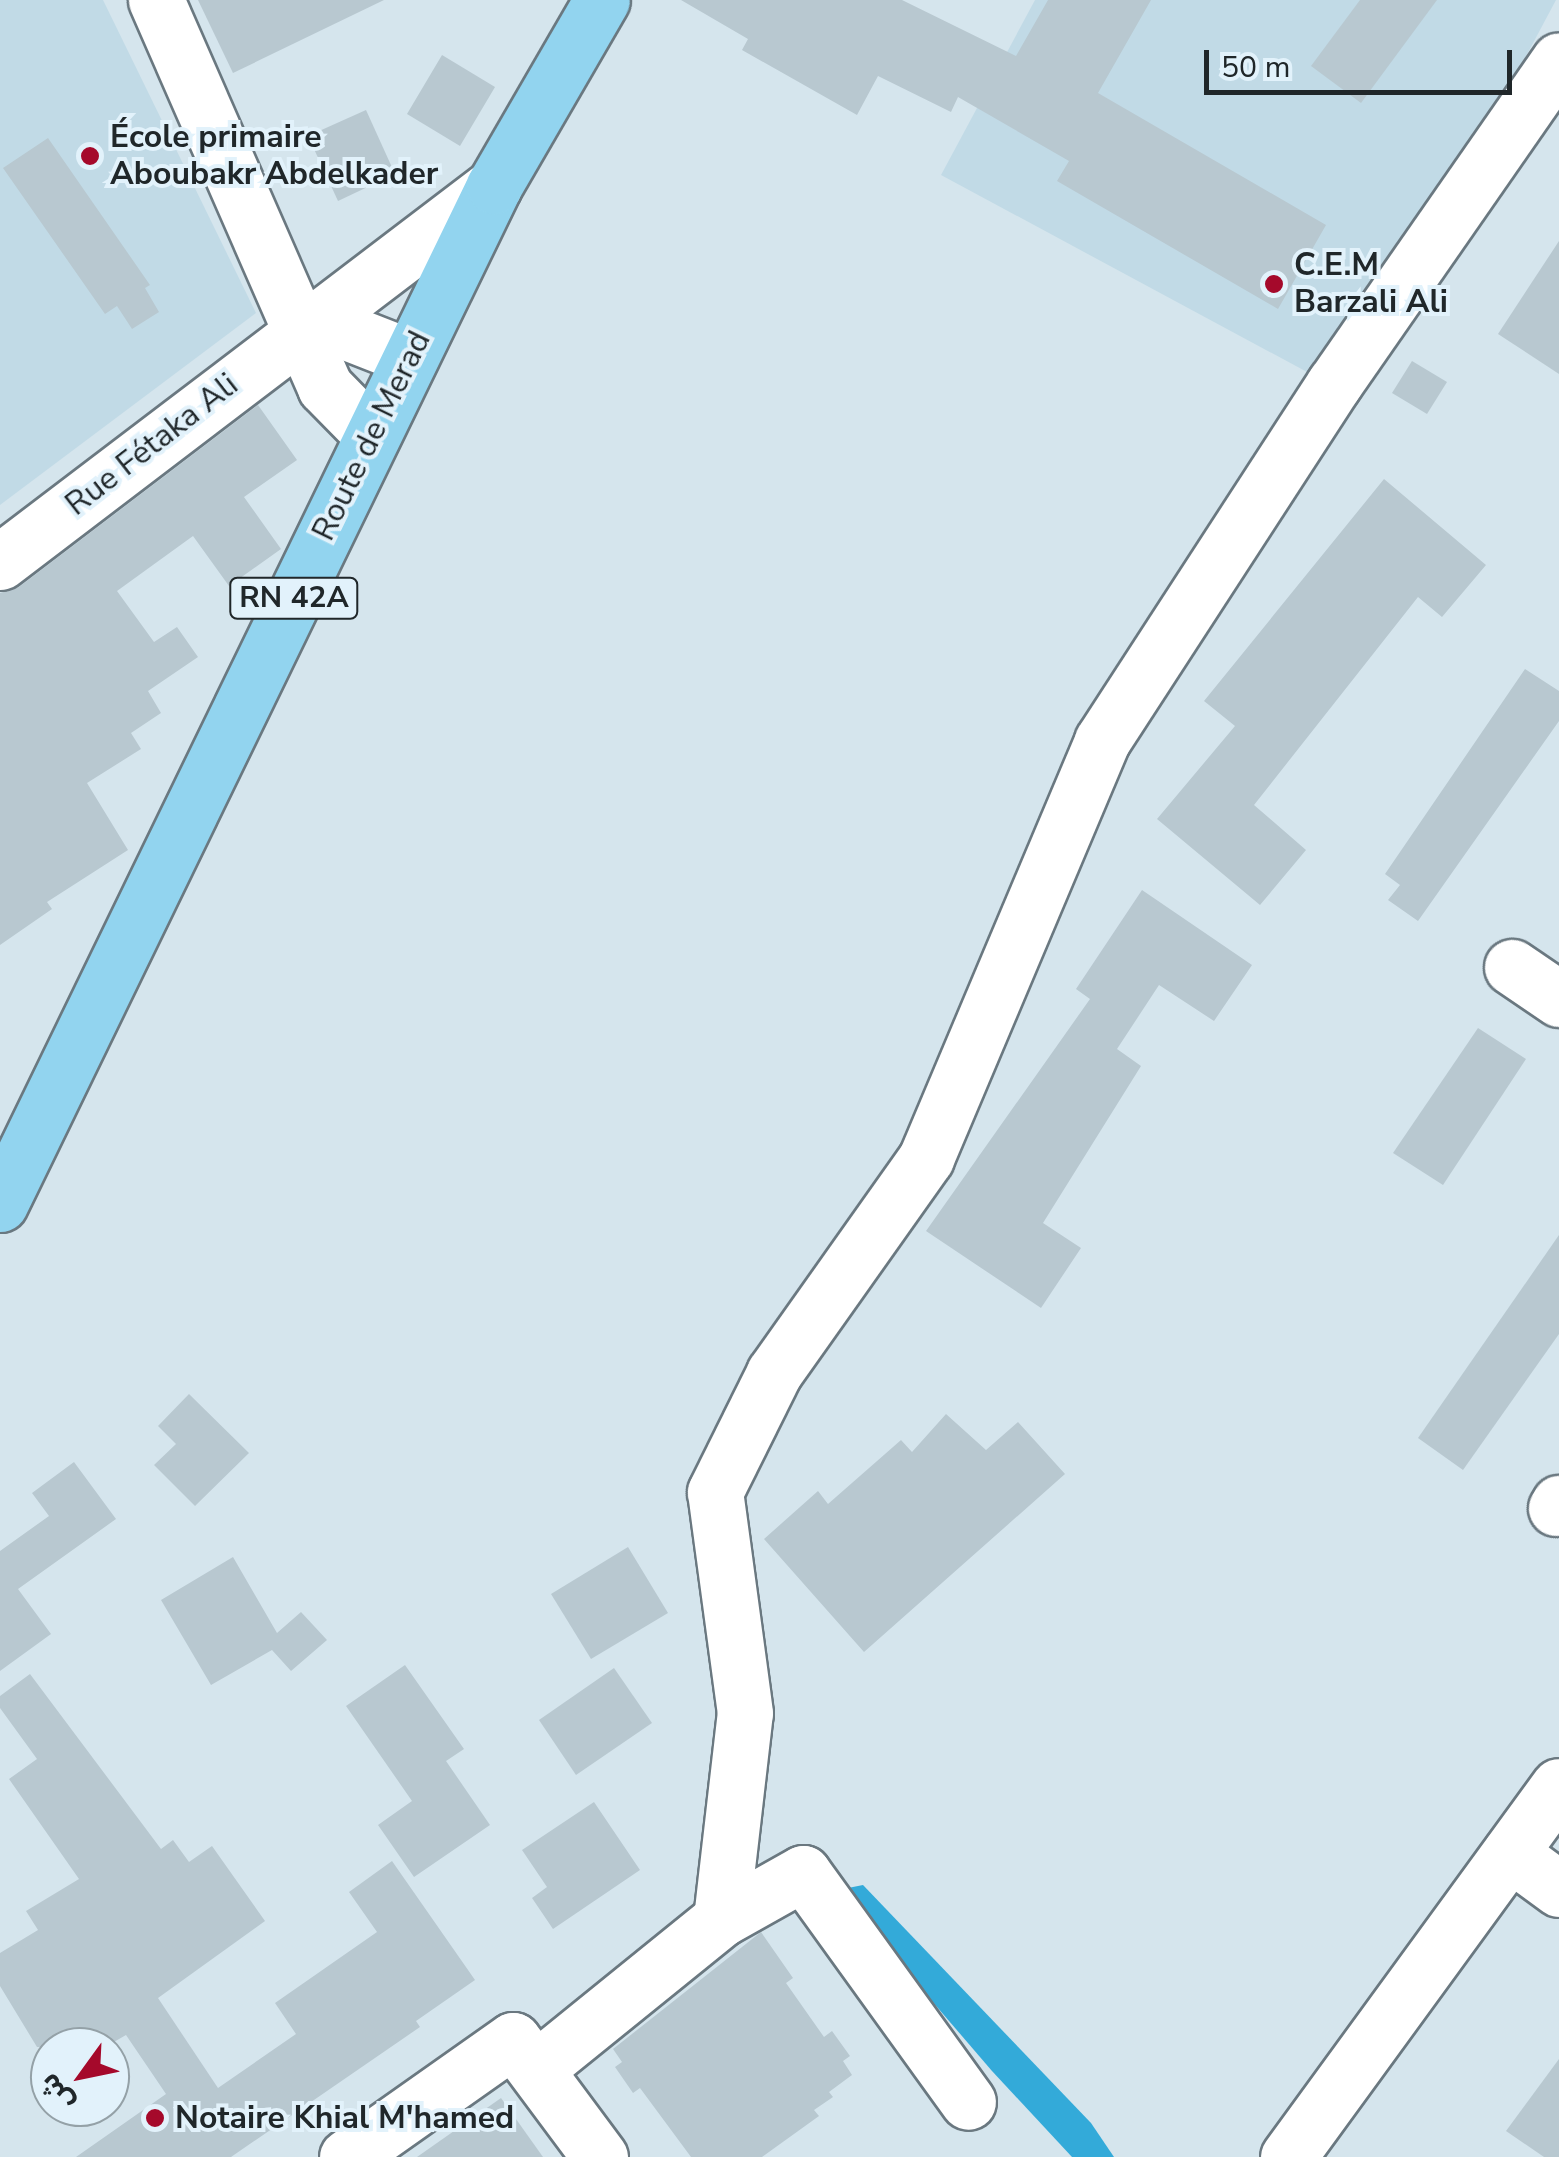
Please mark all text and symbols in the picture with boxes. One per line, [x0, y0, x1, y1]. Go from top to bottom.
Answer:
scale bar [1209, 30, 1516, 92]
text: 50 m [1221, 47, 1290, 88]
place label: École primaire Aboubakr Abdelkader [110, 119, 438, 194]
marker: École primaire Aboubakr Abdelkader [79, 145, 101, 167]
place label: C.E.M Barzali Ali [1294, 247, 1448, 322]
marker: C.E.M Barzali Ali [1263, 273, 1285, 295]
street label: Route de Merad [305, 325, 439, 547]
street label: Rue Fétaka Ali [58, 366, 246, 524]
road number: RN 42A [229, 573, 359, 623]
north arrow [30, 2027, 130, 2127]
text: ش [30, 2066, 83, 2119]
place label: Notaire Khial M'hamed [175, 2099, 514, 2137]
marker: Notaire Khial M'hamed [144, 2107, 166, 2129]

